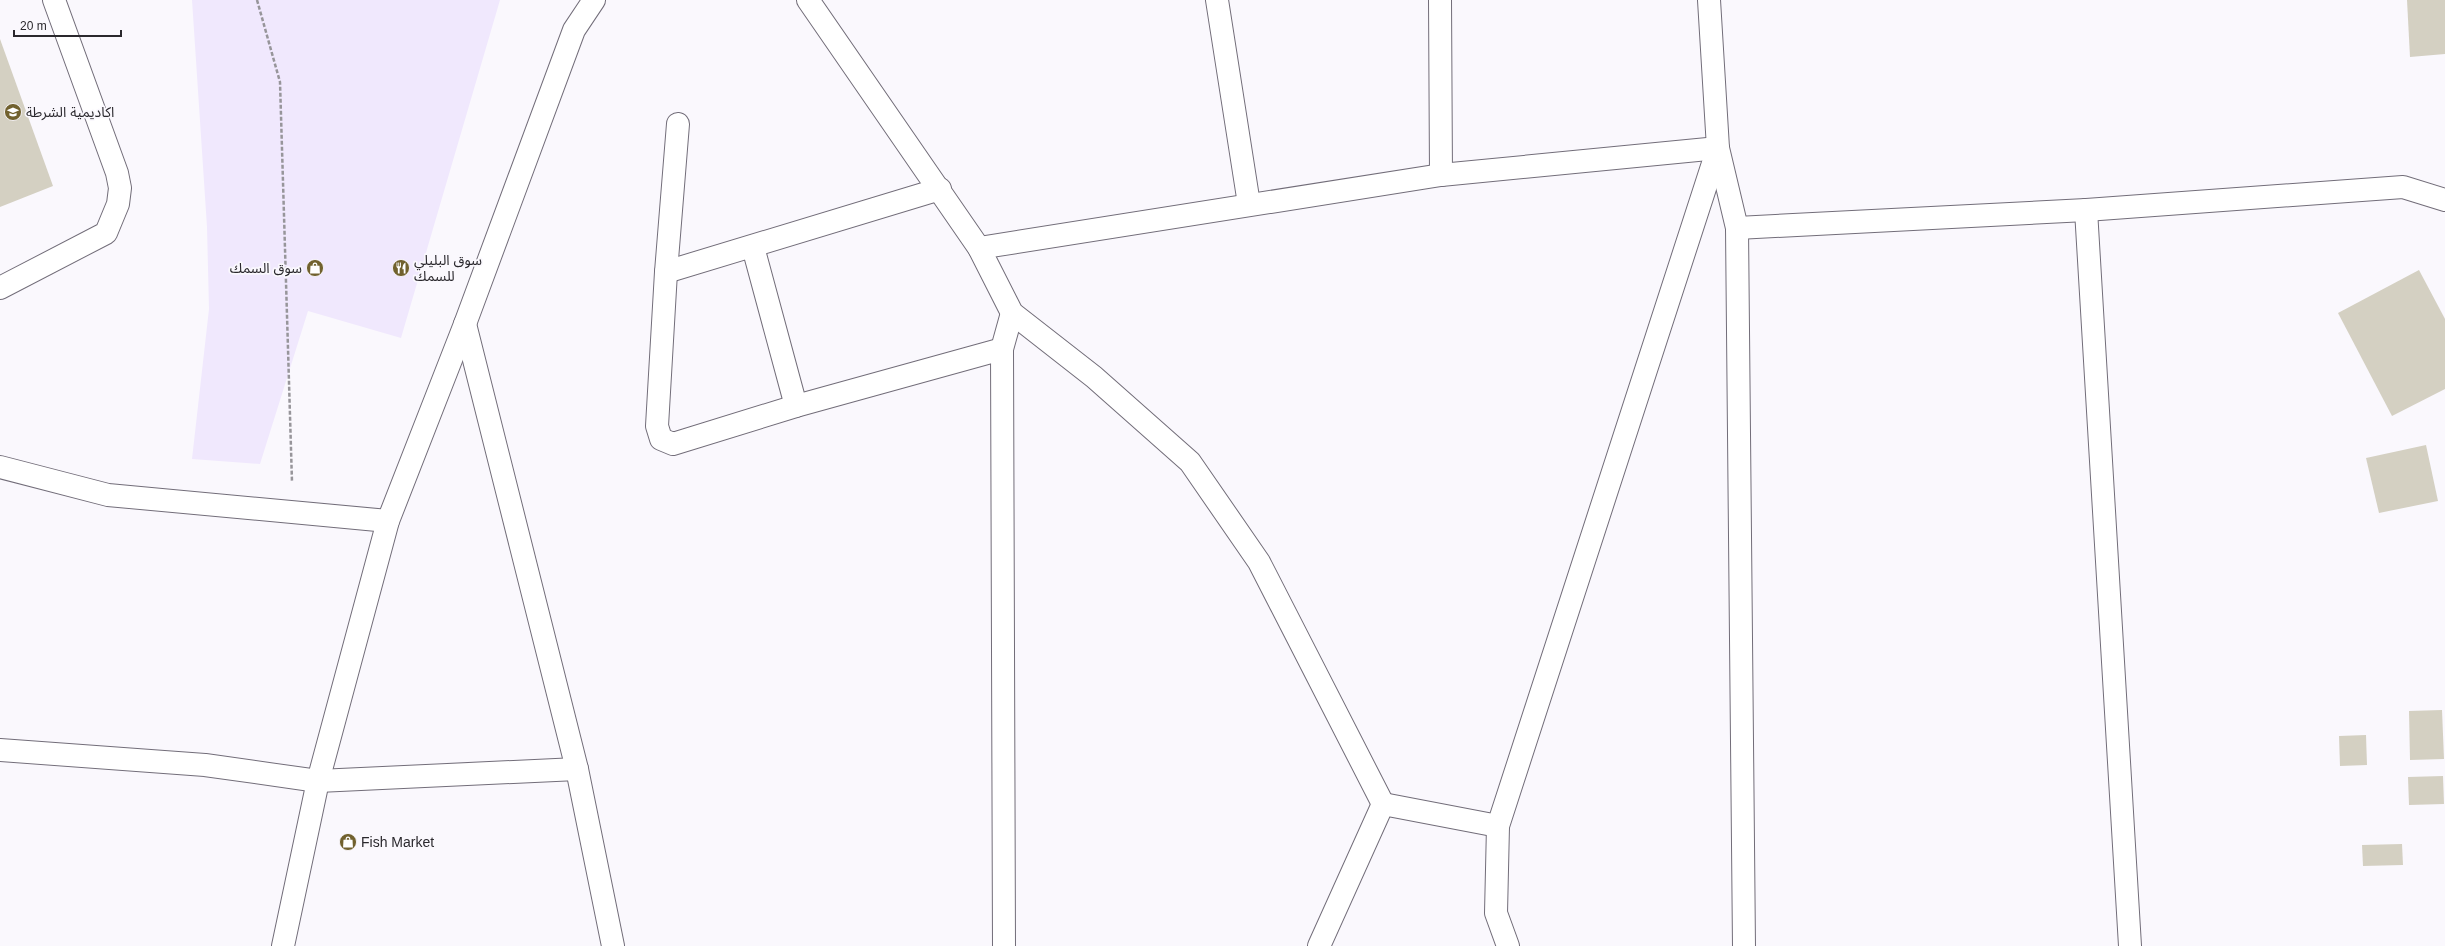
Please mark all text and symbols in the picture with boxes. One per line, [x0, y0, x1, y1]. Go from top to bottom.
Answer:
scale bar [14, 12, 121, 38]
text: 20 m [20, 19, 47, 33]
school or university icon: اكاديمية الشرطة [3, 102, 23, 122]
place label: اكاديمية الشرطة [26, 104, 114, 121]
place label: سوق البليلي للسمك [414, 252, 482, 284]
shop icon: سوق السمك [305, 258, 325, 278]
restaurant icon: سوق البليلي للسمك [391, 258, 411, 278]
place label: سوق السمك [230, 260, 302, 277]
shop icon: Fish Market [338, 832, 358, 852]
place label: Fish Market [361, 834, 434, 850]

